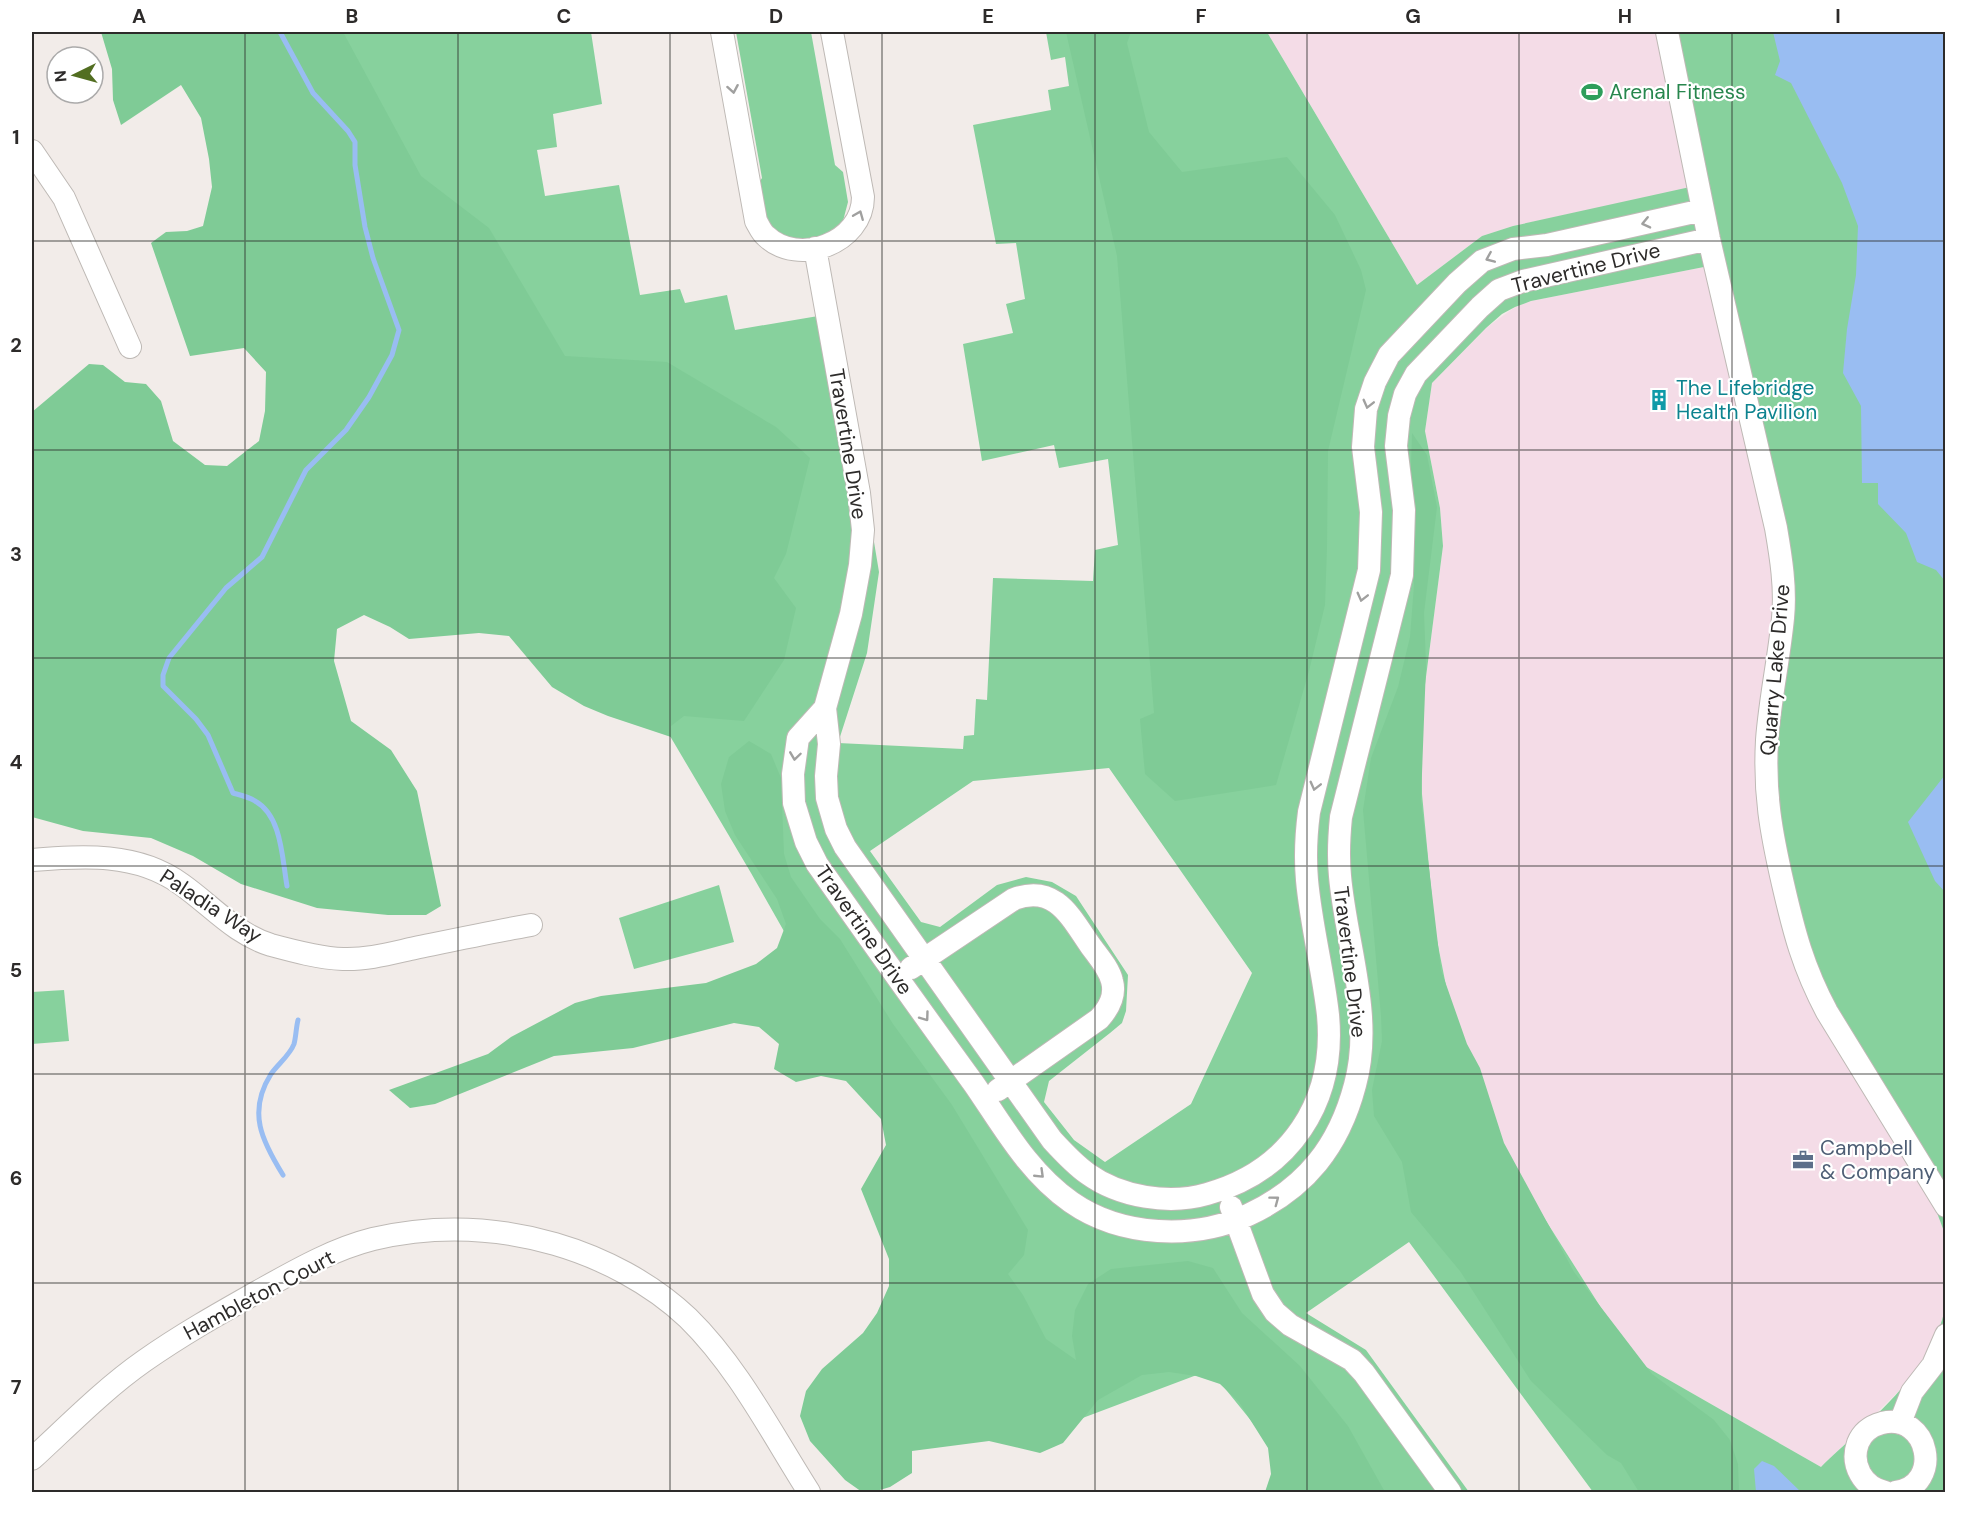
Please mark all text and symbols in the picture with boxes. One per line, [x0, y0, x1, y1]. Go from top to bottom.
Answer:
text: A [132, 3, 146, 29]
text: B [346, 3, 358, 29]
text: C [557, 3, 571, 29]
text: D [769, 3, 783, 29]
text: E [982, 3, 994, 29]
text: F [1195, 3, 1207, 29]
text: G [1405, 3, 1421, 29]
text: H [1618, 3, 1632, 29]
text: I [1835, 3, 1841, 29]
north arrow [45, 45, 105, 105]
text: N [50, 70, 72, 83]
place label: Arenal Fitness [1609, 78, 1746, 106]
sports icon: Arenal Fitness [1580, 80, 1604, 104]
one-way arrow [726, 84, 738, 94]
text: 1 [12, 124, 20, 150]
one-way arrow [852, 210, 864, 221]
one-way arrow [1641, 216, 1651, 229]
street label: Travertine Drive [1509, 236, 1663, 300]
one-way arrow [1486, 251, 1497, 263]
text: 2 [10, 332, 22, 358]
street label: Travertine Drive [822, 367, 874, 521]
place label: The Lifebridge Health Pavilion [1676, 374, 1817, 426]
building icon: The Lifebridge Health Pavilion [1647, 388, 1671, 412]
one-way arrow [1363, 399, 1376, 409]
text: 3 [10, 541, 22, 567]
street label: Quarry Lake Drive [1754, 583, 1796, 757]
one-way arrow [1357, 592, 1370, 602]
text: 4 [10, 749, 23, 775]
one-way arrow [790, 751, 802, 761]
one-way arrow [1310, 781, 1322, 791]
street label: Travertine Drive [809, 860, 919, 1000]
street label: Paladia Way [155, 863, 268, 950]
street label: Travertine Drive [1327, 885, 1373, 1039]
text: 5 [10, 957, 22, 983]
one-way arrow [918, 1010, 929, 1021]
place label: Campbell & Company [1820, 1134, 1936, 1186]
office icon: Campbell & Company [1791, 1148, 1815, 1172]
text: 6 [10, 1165, 22, 1191]
one-way arrow [1032, 1167, 1043, 1178]
one-way arrow [1268, 1196, 1279, 1207]
street label: Hambleton Court [179, 1243, 339, 1347]
text: 7 [11, 1374, 22, 1400]

